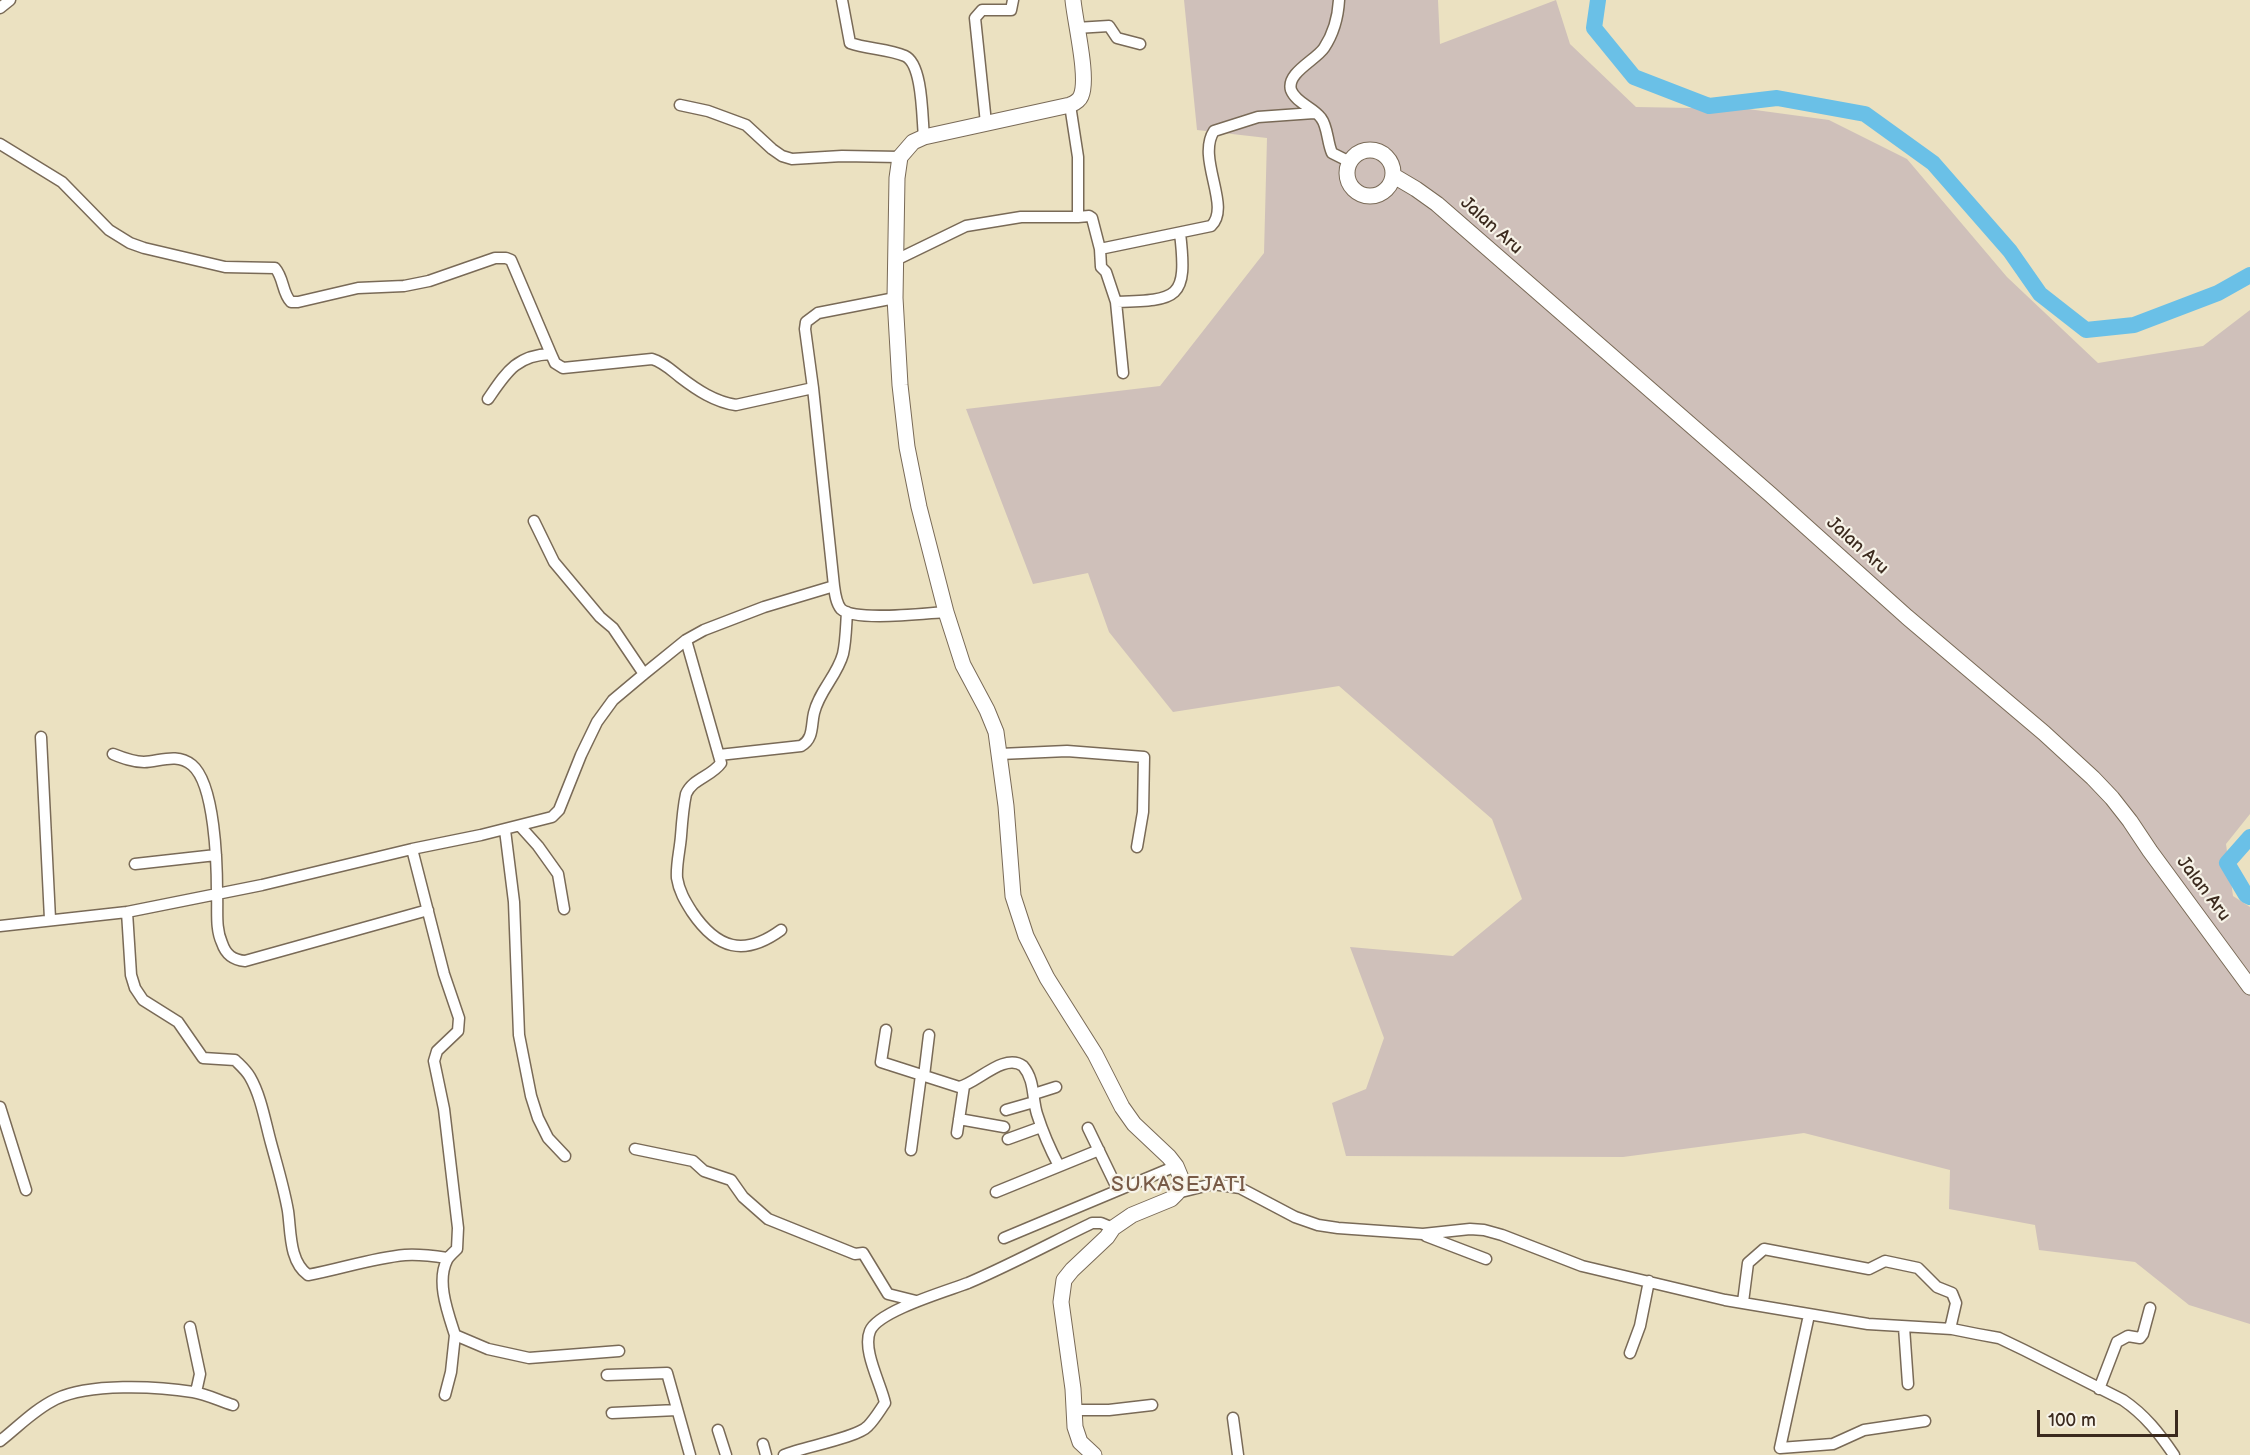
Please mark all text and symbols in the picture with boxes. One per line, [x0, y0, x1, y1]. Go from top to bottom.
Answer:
street label: Jalan Aru [1456, 193, 1526, 259]
street label: Jalan Aru [1822, 513, 1892, 579]
street label: Jalan Aru [2172, 852, 2234, 926]
district label: SUKASEJATI [1111, 1173, 1247, 1199]
scale bar [2040, 1398, 2181, 1436]
text: 100 m [2048, 1410, 2096, 1431]

